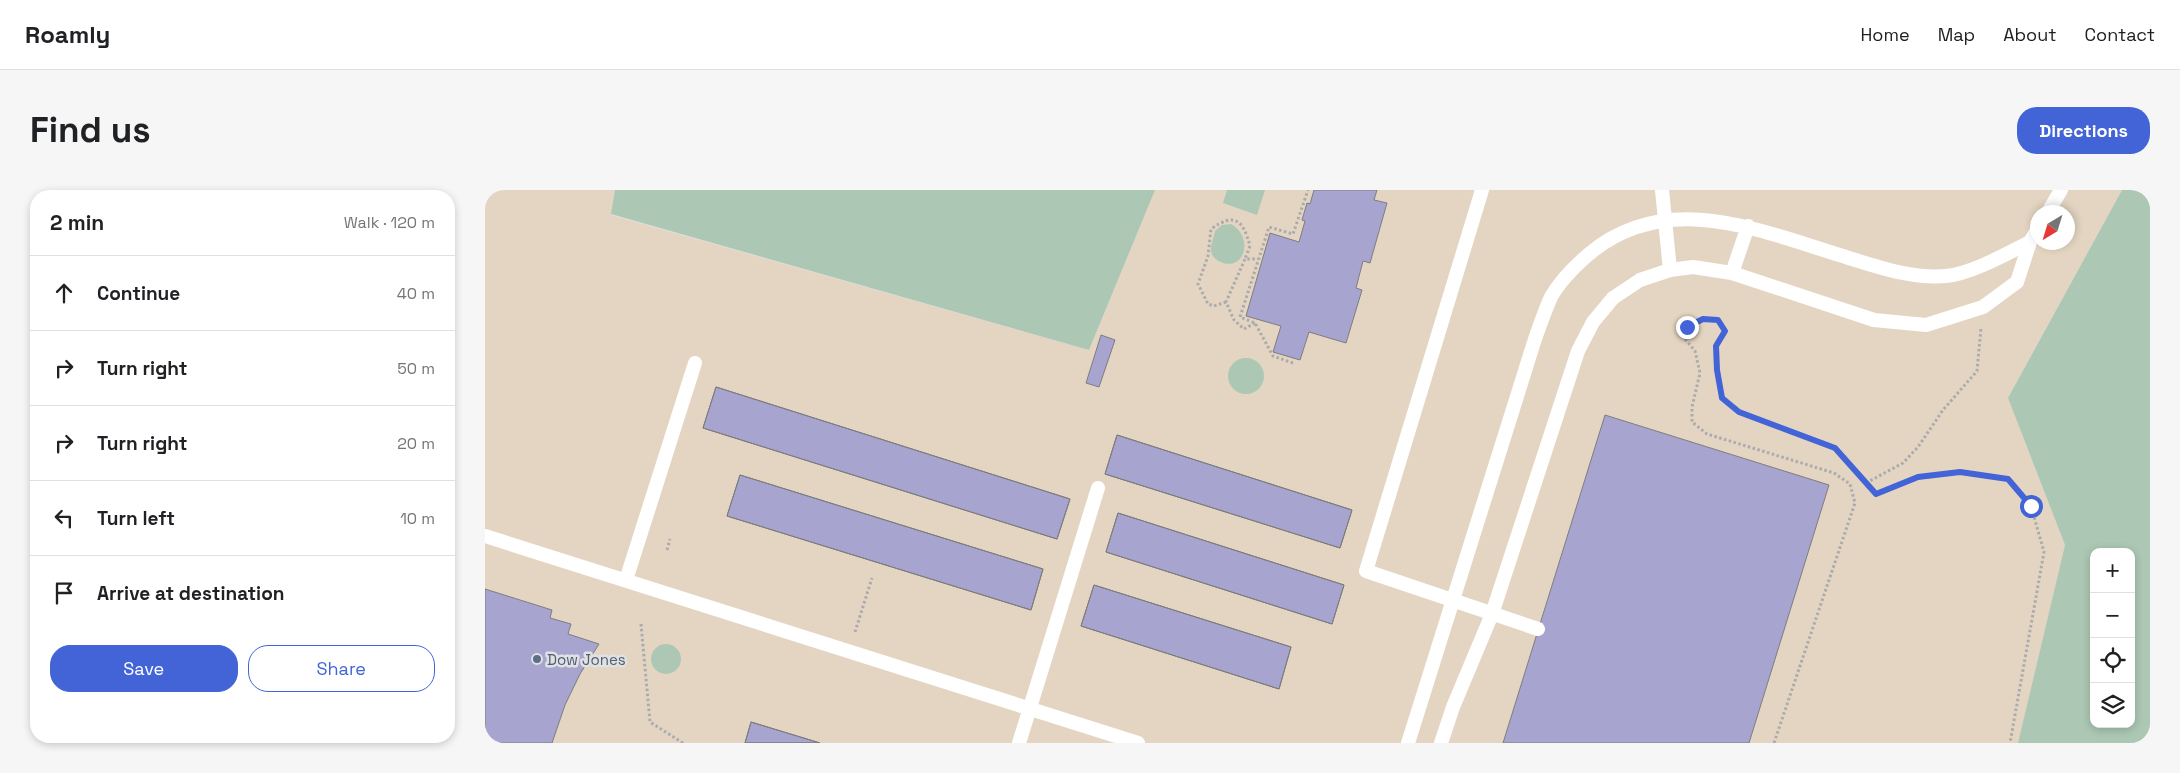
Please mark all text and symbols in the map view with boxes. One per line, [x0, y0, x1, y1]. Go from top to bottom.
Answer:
text: Roamly [25, 19, 110, 50]
text: Home [1861, 23, 1910, 46]
text: Map [1938, 23, 1975, 46]
text: About [2003, 23, 2057, 46]
text: Contact [2085, 23, 2155, 46]
button: Directions [2017, 107, 2150, 154]
text: Find us [30, 108, 151, 152]
north arrow [2030, 205, 2075, 250]
text: 2 min [50, 209, 104, 236]
text: Walk · 120 m [344, 212, 435, 233]
icon: ahead [50, 279, 78, 307]
text: Continue [97, 281, 180, 306]
text: 40 m [397, 283, 435, 304]
route end [1676, 316, 1699, 339]
icon: right [50, 354, 78, 382]
text: Turn right [97, 356, 187, 381]
text: 50 m [397, 358, 435, 379]
icon: right [50, 429, 78, 457]
text: Turn right [97, 431, 187, 456]
text: 20 m [397, 433, 435, 454]
route start [2020, 495, 2043, 518]
icon: left [50, 504, 78, 532]
text: Turn left [97, 506, 175, 531]
text: 10 m [400, 508, 435, 529]
map controls [2090, 548, 2135, 728]
button: + [2090, 548, 2135, 593]
icon: arrive [50, 579, 78, 607]
text: Arrive at destination [97, 581, 285, 606]
button: − [2090, 593, 2135, 638]
button: locate [2090, 638, 2135, 683]
button: Save [50, 645, 238, 692]
button: Share [248, 645, 435, 692]
place label: Dow Jones [547, 650, 626, 669]
marker: Dow Jones [531, 653, 543, 665]
button: layers [2090, 683, 2135, 728]

